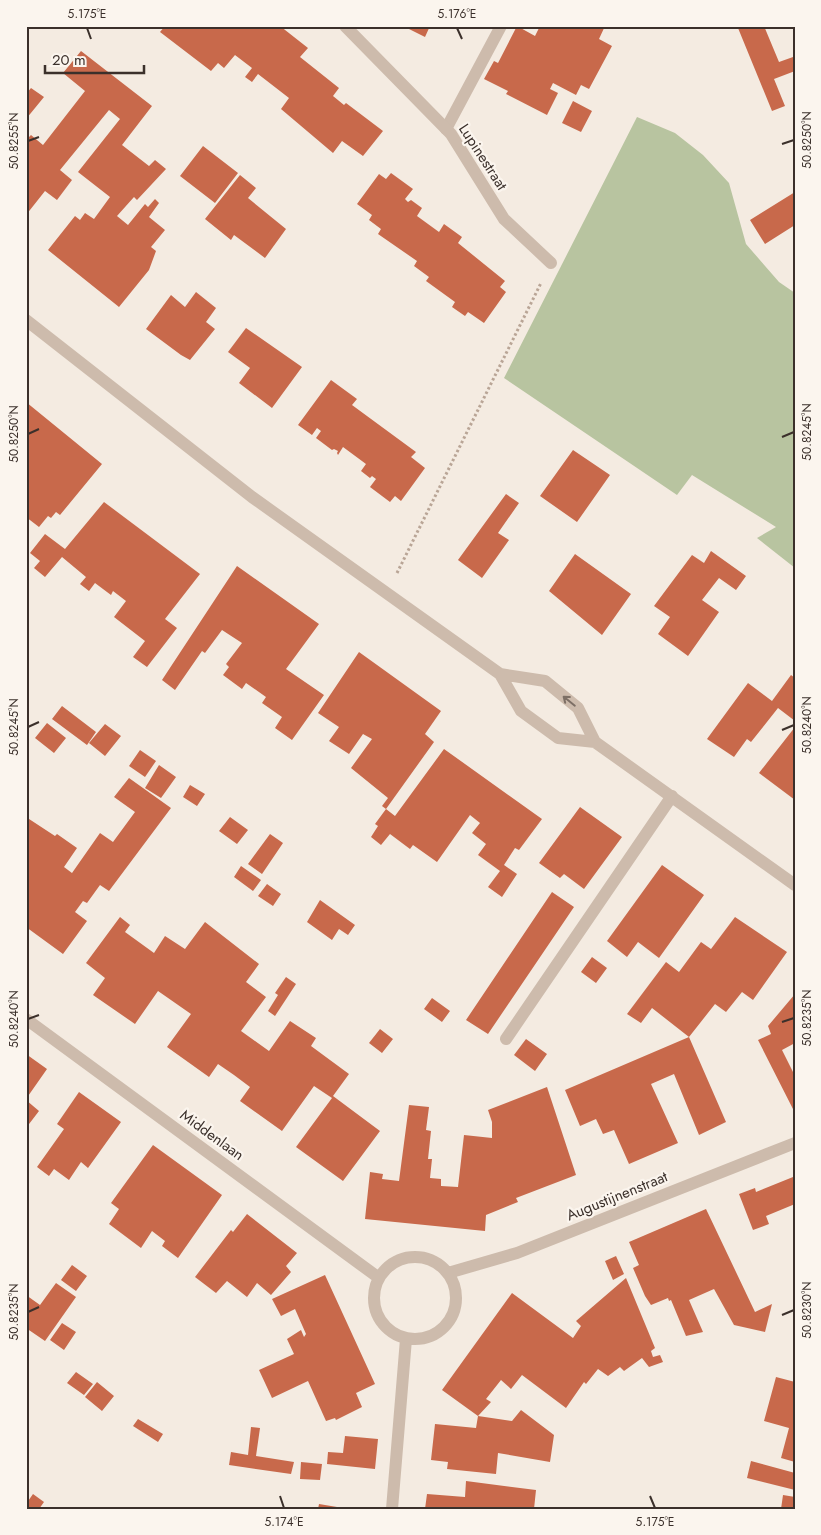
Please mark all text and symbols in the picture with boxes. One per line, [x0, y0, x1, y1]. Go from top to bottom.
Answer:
text: 5.175°E [68, 5, 106, 23]
text: 5.176°E [438, 5, 476, 23]
scale bar [45, 42, 144, 74]
text: 20 m [52, 49, 86, 71]
text: 50.8250°N [798, 111, 816, 169]
text: 50.8255°N [5, 112, 23, 170]
street label: Lupinestraat [453, 119, 513, 195]
text: 50.8245°N [798, 403, 816, 461]
text: 50.8250°N [5, 405, 23, 463]
one-way arrow [563, 696, 576, 707]
text: 50.8240°N [798, 696, 816, 754]
text: 50.8245°N [5, 698, 23, 756]
text: 50.8240°N [5, 990, 23, 1048]
text: 50.8235°N [798, 990, 816, 1046]
street label: Middenlaan [175, 1104, 249, 1166]
street label: Augustijnenstraat [563, 1166, 671, 1226]
text: 50.8230°N [798, 1281, 816, 1339]
text: 50.8235°N [5, 1284, 23, 1340]
text: 5.174°E [264, 1513, 304, 1531]
text: 5.175°E [636, 1513, 674, 1531]

